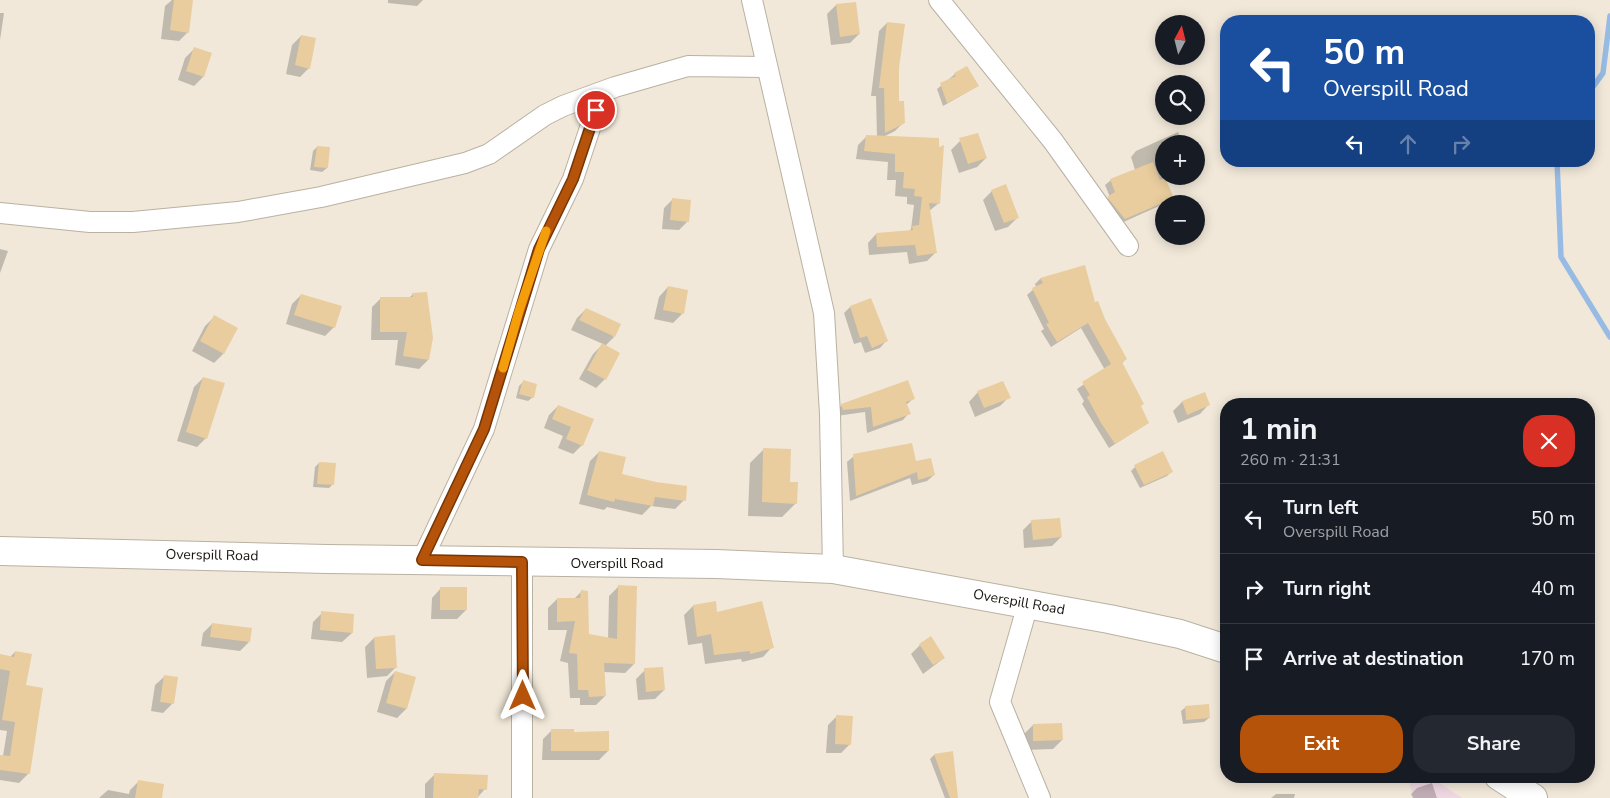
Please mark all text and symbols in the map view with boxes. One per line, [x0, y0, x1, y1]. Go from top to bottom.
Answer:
north arrow [1155, 15, 1205, 65]
map controls [1155, 15, 1205, 245]
text: 50 m [1323, 29, 1405, 76]
icon: left [1240, 35, 1305, 100]
text: Overspill Road [1323, 74, 1469, 104]
button: search [1155, 75, 1205, 125]
pin [575, 89, 617, 131]
icon: arrive [582, 96, 610, 124]
icon: left [1341, 130, 1369, 158]
icon: ahead [1394, 130, 1422, 158]
icon: right [1447, 130, 1475, 158]
button: + [1155, 135, 1205, 185]
button: − [1155, 195, 1205, 245]
text: 1 min [1240, 409, 1318, 450]
button: close [1523, 415, 1575, 467]
text: 260 m · 21:31 [1240, 449, 1341, 471]
text: Turn left [1283, 495, 1358, 521]
icon: left [1240, 505, 1268, 533]
text: 50 m [1531, 506, 1575, 532]
text: Overspill Road [1283, 521, 1389, 543]
street label: Overspill Road [165, 545, 259, 565]
street label: Overspill Road [571, 554, 663, 573]
icon: right [1240, 575, 1268, 603]
text: Turn right [1283, 576, 1370, 602]
text: 40 m [1531, 576, 1575, 602]
street label: Overspill Road [972, 585, 1066, 619]
icon: arrive [1240, 645, 1268, 673]
text: Arrive at destination [1283, 646, 1464, 672]
text: 170 m [1520, 646, 1575, 672]
position arrow [496, 669, 548, 721]
button: Exit [1240, 715, 1403, 773]
button: Share [1413, 715, 1575, 773]

